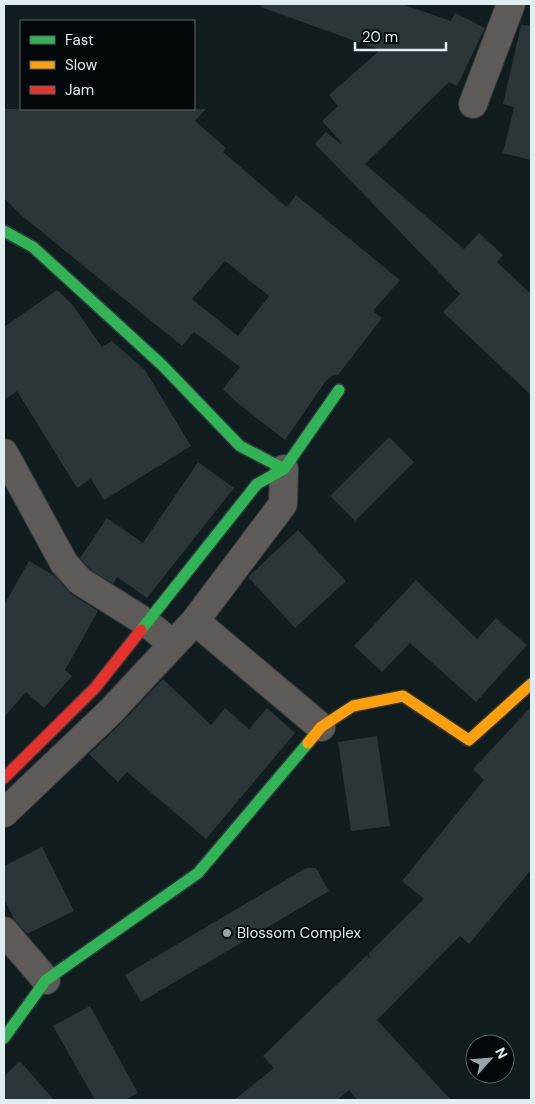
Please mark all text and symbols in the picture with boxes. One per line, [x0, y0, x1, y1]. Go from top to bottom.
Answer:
legend [20, 20, 195, 110]
scale bar [355, 20, 446, 52]
text: 20 m [362, 27, 398, 47]
text: Fast [65, 30, 94, 50]
text: Slow [65, 55, 98, 75]
text: Jam [65, 80, 94, 100]
place label: Blossom Complex [237, 923, 362, 943]
marker: Blossom Complex [221, 927, 233, 939]
north arrow [465, 1034, 515, 1084]
text: N [491, 1044, 512, 1062]

